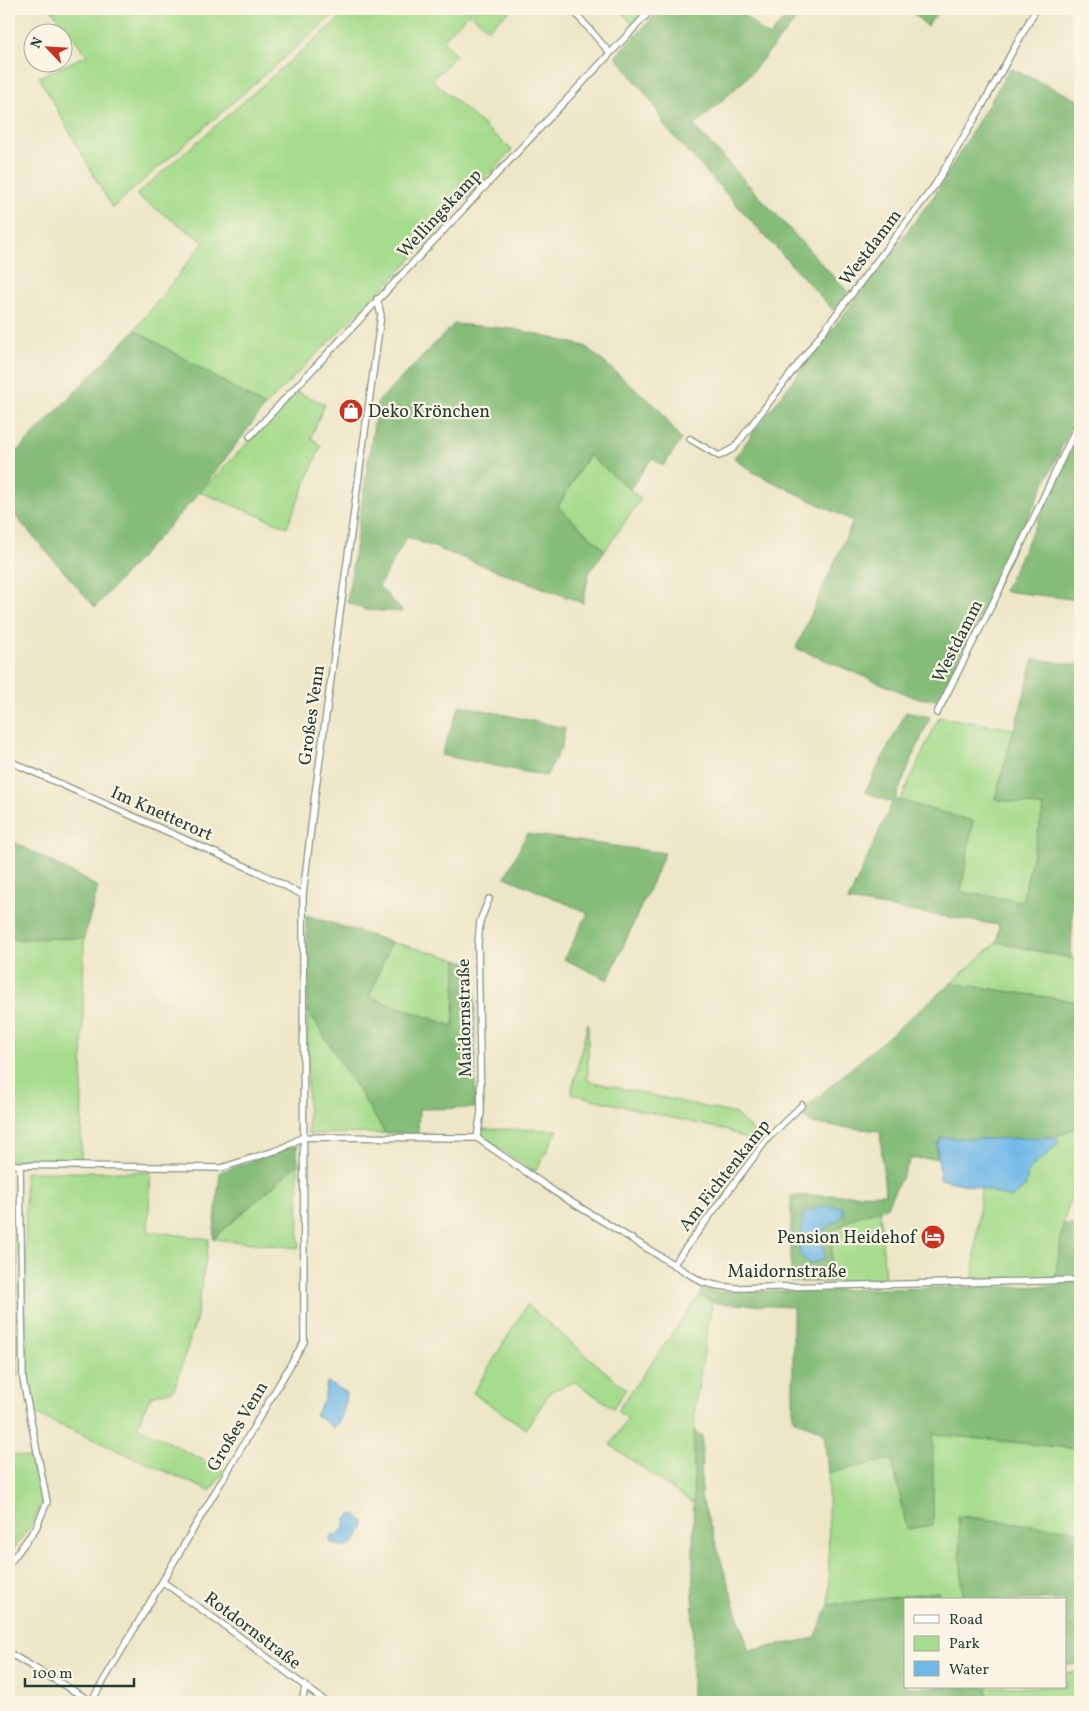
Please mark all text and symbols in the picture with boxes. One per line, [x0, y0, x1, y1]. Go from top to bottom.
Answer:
north arrow [22, 22, 72, 72]
text: N [27, 35, 48, 52]
street label: Wellingskamp [392, 164, 488, 264]
street label: Westdamm [834, 204, 908, 291]
shop icon: Deko Krönchen [338, 398, 364, 424]
place label: Deko Krönchen [368, 400, 490, 425]
street label: Westdamm [927, 596, 990, 687]
street label: Großes Venn [293, 663, 332, 767]
street label: Im Knetterort [106, 781, 216, 848]
street label: Maidornstraße [452, 958, 479, 1078]
street label: Am Fichtenkamp [673, 1115, 777, 1237]
hotel icon: Pension Heidehof [920, 1224, 946, 1250]
place label: Pension Heidehof [777, 1226, 918, 1251]
street label: Maidornstraße [728, 1260, 846, 1285]
street label: Großes Venn [202, 1377, 275, 1476]
street label: Rotdornstraße [198, 1586, 306, 1676]
legend [904, 1598, 1066, 1688]
text: Road [949, 1610, 983, 1631]
text: Park [949, 1634, 980, 1655]
scale bar [25, 1656, 134, 1688]
text: Water [949, 1660, 989, 1681]
text: 100 m [32, 1664, 72, 1685]

